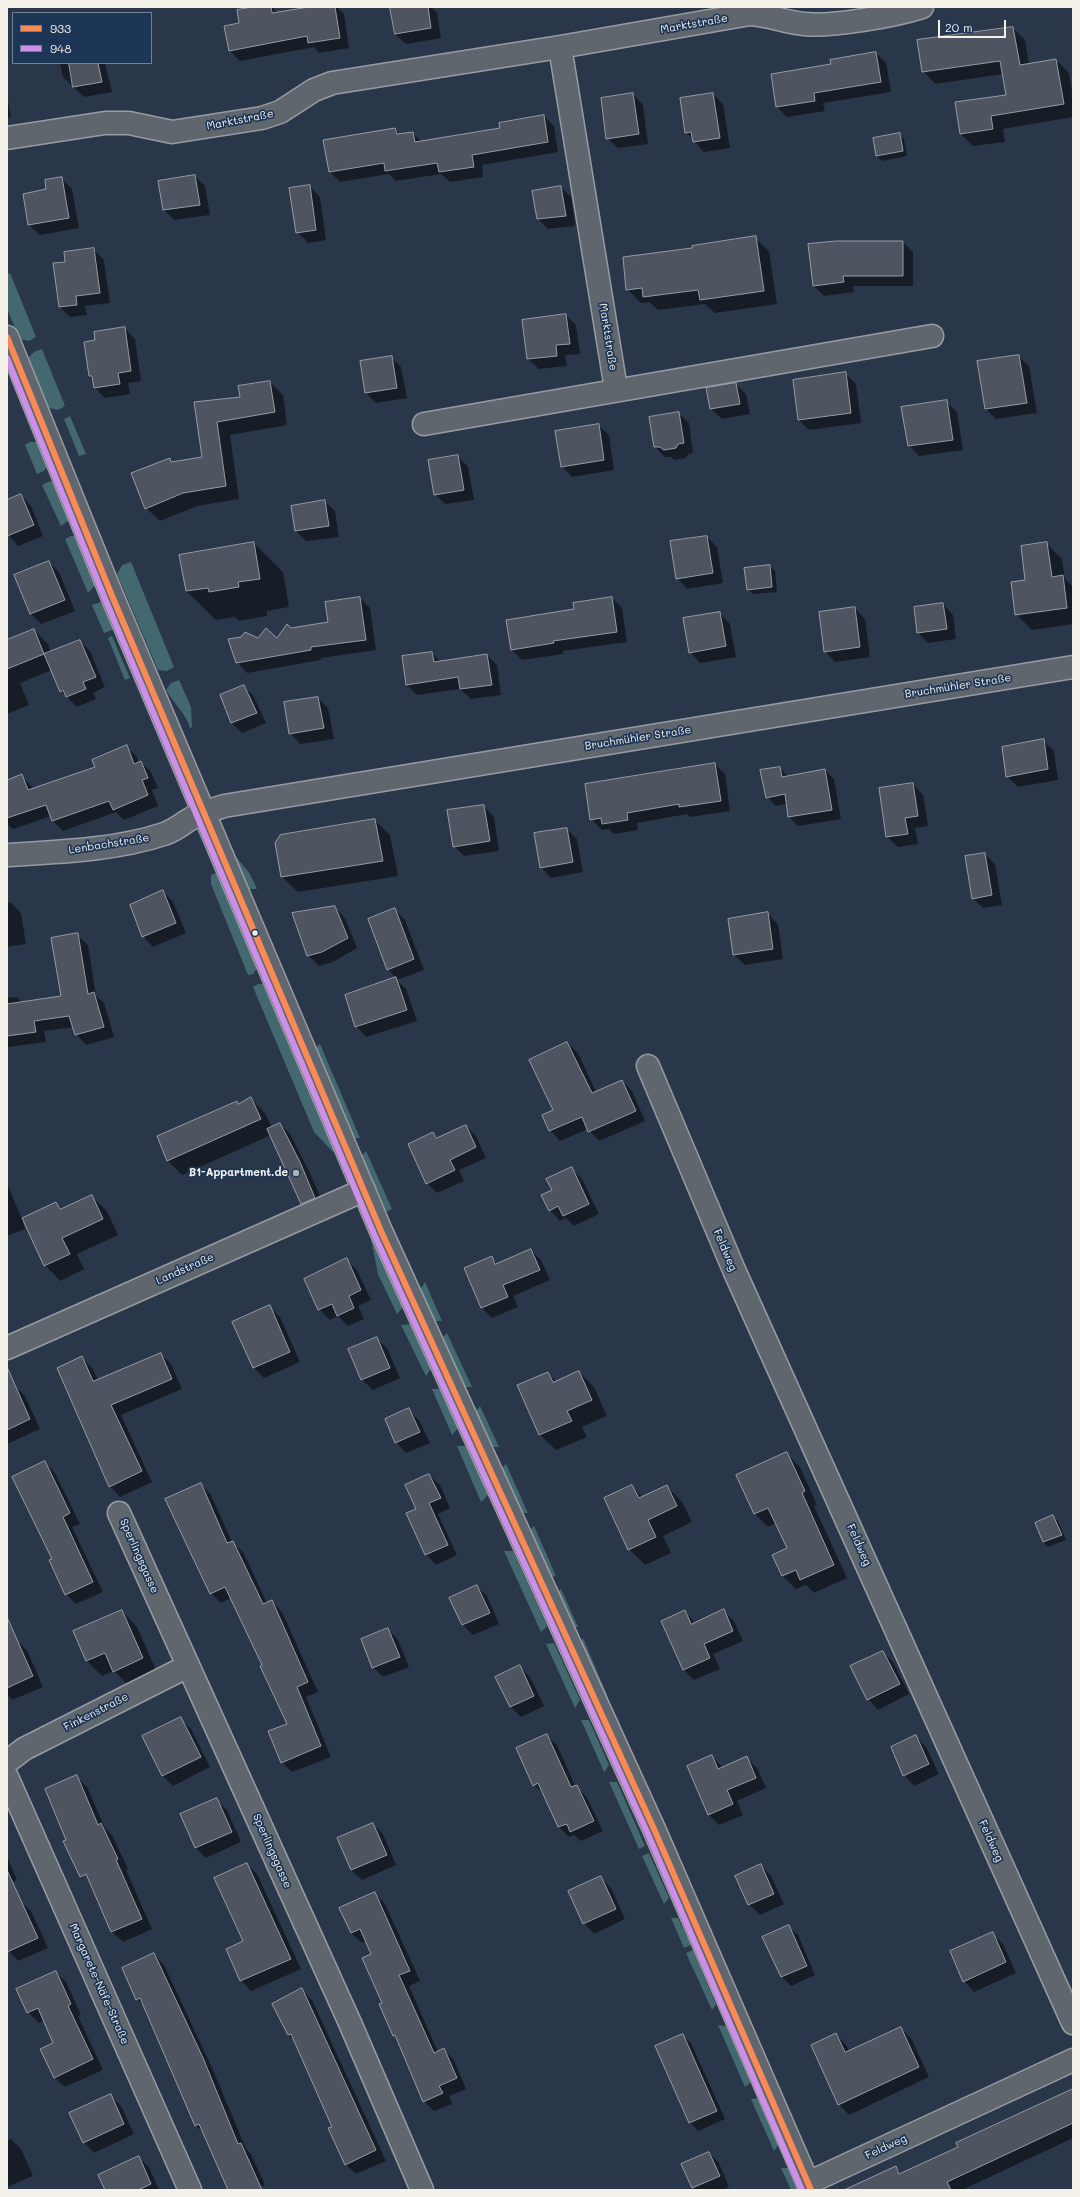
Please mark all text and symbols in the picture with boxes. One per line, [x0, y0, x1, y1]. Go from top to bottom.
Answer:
legend [12, 12, 152, 64]
street label: Marktstraße [659, 12, 729, 36]
scale bar [940, 12, 1008, 38]
text: 20 m [945, 19, 973, 35]
text: 933 [50, 20, 71, 36]
text: 948 [50, 40, 71, 56]
street label: Marktstraße [205, 107, 275, 133]
street label: Marktstraße [596, 302, 620, 372]
street label: Bruchmühler Straße [904, 671, 1012, 701]
street label: Bruchmühler Straße [584, 723, 692, 753]
street label: Lenbachstraße [68, 831, 150, 857]
unlabelled marker [250, 928, 260, 938]
place label: B1-Appartment.de [189, 1166, 288, 1180]
marker: B1-Appartment.de [291, 1168, 301, 1178]
street label: Feldweg [710, 1227, 740, 1273]
street label: Landstraße [154, 1250, 216, 1288]
street label: Sperlingsgasse [117, 1517, 161, 1595]
street label: Feldweg [844, 1522, 874, 1568]
street label: Finkenstraße [62, 1690, 130, 1734]
street label: Sperlingsgasse [250, 1812, 294, 1890]
street label: Feldweg [976, 1818, 1006, 1864]
street label: Margarete-Näfe-Straße [66, 1922, 132, 2046]
street label: Feldweg [863, 2132, 909, 2162]

